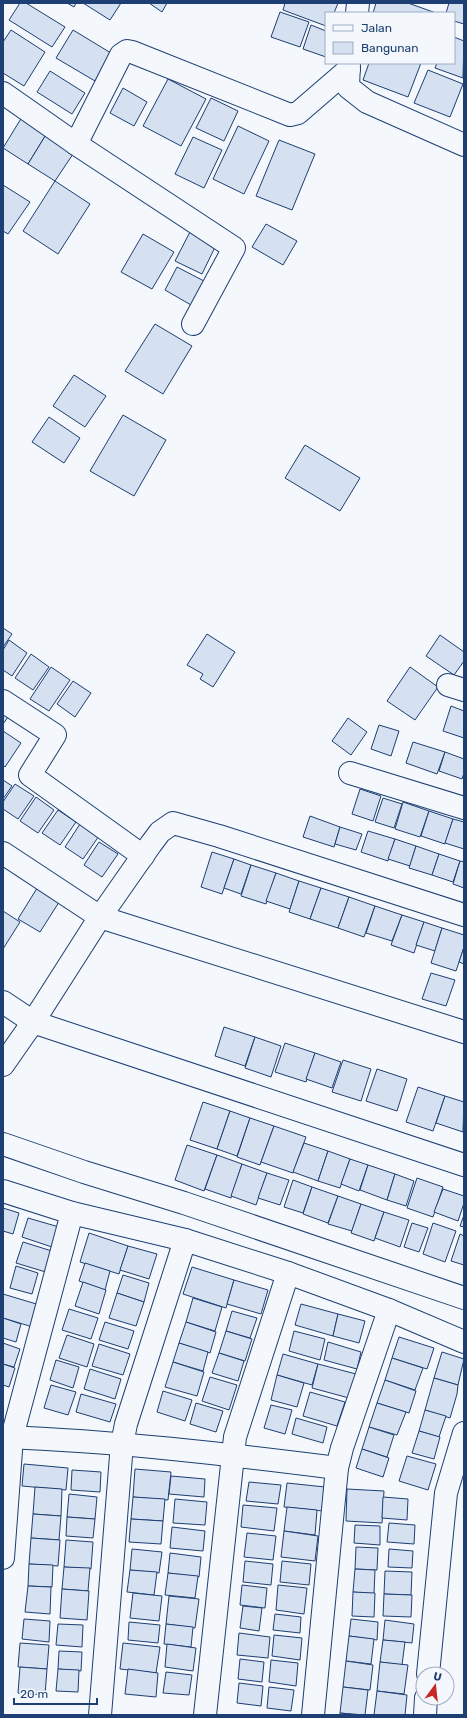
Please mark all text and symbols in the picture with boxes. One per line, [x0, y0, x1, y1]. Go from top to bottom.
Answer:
legend [325, 12, 455, 64]
text: Jalan [361, 21, 392, 35]
text: Bangunan [361, 41, 418, 55]
north arrow [415, 1666, 455, 1706]
text: U [432, 1670, 443, 1684]
scale bar [14, 1680, 97, 1706]
text: 20 m [20, 1687, 48, 1701]

